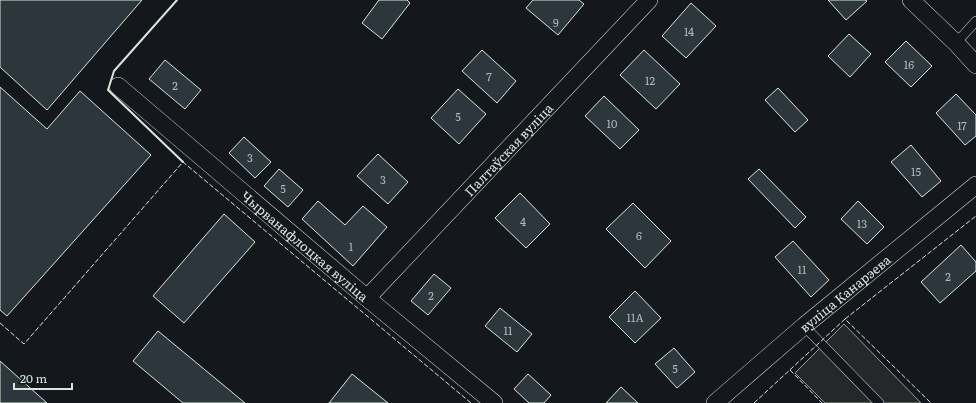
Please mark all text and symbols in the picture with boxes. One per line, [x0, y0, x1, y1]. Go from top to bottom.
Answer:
house number: 9 [553, 14, 559, 30]
house number: 14 [684, 23, 694, 39]
house number: 16 [904, 56, 914, 72]
house number: 7 [486, 68, 492, 84]
house number: 12 [645, 72, 655, 88]
house number: 2 [172, 77, 178, 93]
street label: Палтаўская вуліца [459, 98, 557, 200]
house number: 5 [455, 108, 461, 124]
house number: 10 [607, 115, 617, 131]
house number: 17 [957, 117, 967, 133]
house number: 3 [247, 149, 253, 165]
house number: 15 [911, 163, 921, 179]
house number: 3 [380, 171, 386, 187]
house number: 5 [280, 180, 286, 196]
street label: Чырванафлоцкая вуліца [238, 186, 373, 305]
house number: 4 [520, 213, 526, 229]
house number: 13 [857, 215, 867, 231]
house number: 6 [636, 227, 642, 243]
house number: 1 [349, 238, 354, 254]
street label: вуліца Канарэева [795, 250, 894, 336]
house number: 11 [798, 261, 807, 277]
house number: 2 [945, 268, 951, 284]
house number: 2 [428, 287, 434, 303]
house number: 11А [626, 309, 644, 325]
house number: 11 [504, 322, 513, 338]
house number: 5 [672, 360, 678, 376]
scale bar [14, 365, 72, 391]
text: 20 m [20, 369, 47, 387]

